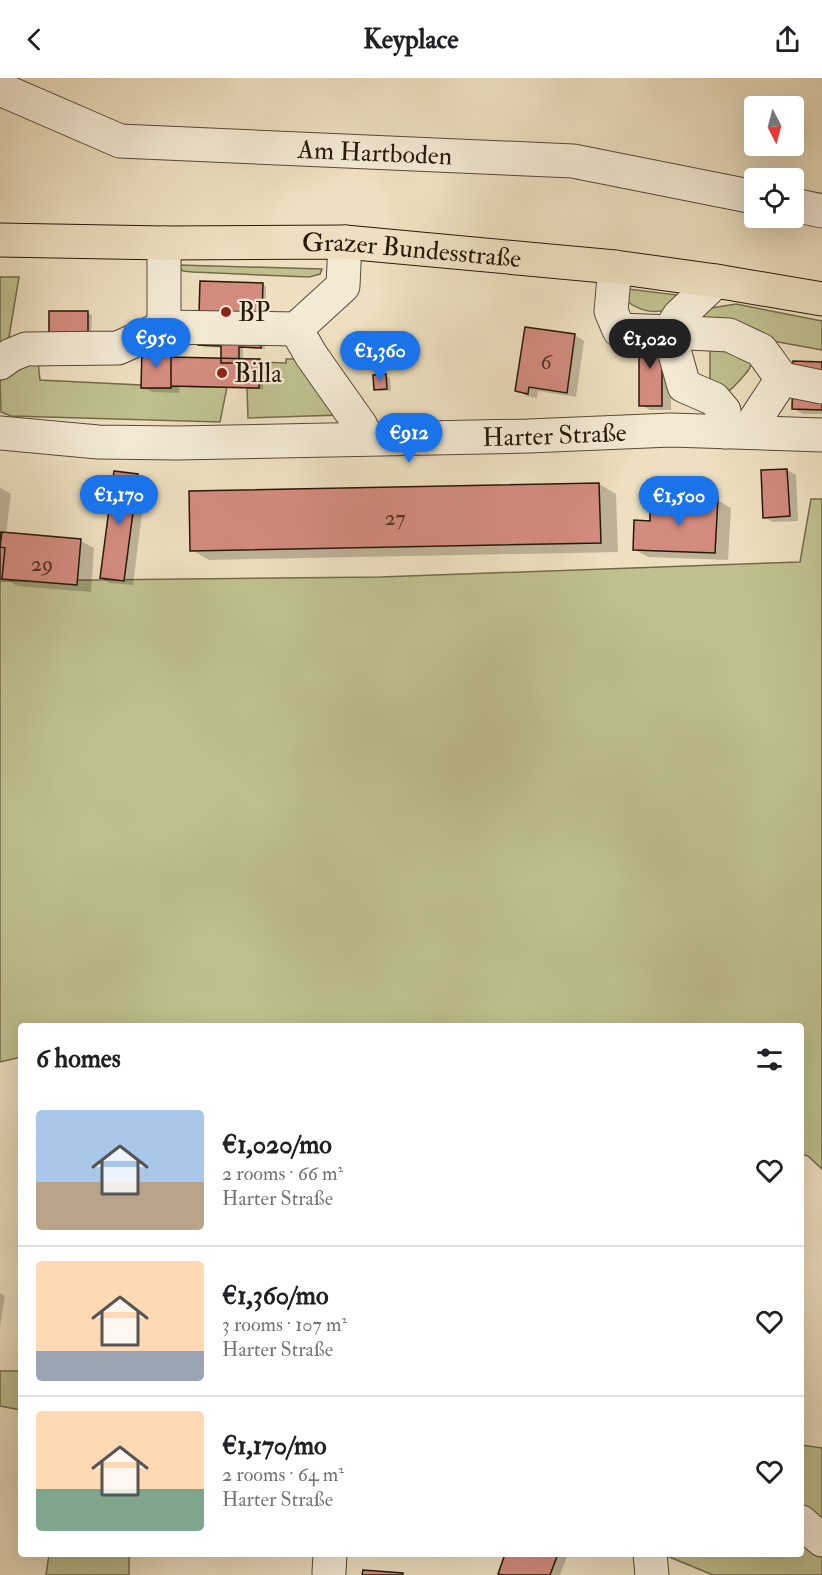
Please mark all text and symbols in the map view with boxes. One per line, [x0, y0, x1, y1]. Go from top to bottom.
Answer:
icon: back [18, 23, 51, 56]
text: Keyplace [363, 23, 459, 56]
icon: share [771, 23, 804, 56]
north arrow [744, 96, 804, 156]
map controls [744, 96, 804, 228]
street label: Am Hartboden [296, 134, 453, 173]
button: locate [744, 168, 804, 228]
street label: Grazer Bundesstraße [302, 227, 523, 275]
place label: BP [238, 297, 270, 329]
marker: BP [219, 305, 233, 319]
pin: €950 [120, 318, 192, 369]
pin: €1,020 [601, 319, 699, 370]
text: €950 [136, 325, 176, 350]
text: €1,020 [623, 326, 677, 351]
pin: €1,360 [331, 331, 429, 382]
text: €1,360 [354, 338, 406, 363]
house number: 6 [540, 348, 553, 376]
place label: Billa [234, 358, 282, 390]
marker: Billa [215, 366, 229, 380]
pin: €912 [373, 413, 445, 464]
street label: Harter Straße [482, 417, 627, 454]
text: €912 [389, 420, 429, 445]
pin: €1,170 [70, 475, 168, 526]
pin: €1,500 [630, 476, 728, 527]
text: €1,170 [94, 482, 144, 507]
text: €1,500 [653, 483, 705, 508]
house number: 27 [384, 504, 406, 532]
house number: 29 [31, 550, 53, 578]
text: 6 homes [36, 1043, 121, 1075]
icon: filters [753, 1043, 786, 1076]
text: €1,020/mo [222, 1129, 332, 1161]
icon: home [84, 1134, 156, 1206]
icon: heart [753, 1154, 786, 1187]
text: 2 rooms · 66 m² [222, 1161, 343, 1186]
text: Harter Straße [222, 1186, 333, 1211]
text: €1,360/mo [222, 1280, 328, 1312]
icon: home [84, 1285, 156, 1357]
icon: heart [753, 1305, 786, 1338]
text: 3 rooms · 107 m² [222, 1312, 347, 1337]
text: Harter Straße [222, 1337, 333, 1362]
text: €1,170/mo [222, 1430, 326, 1462]
icon: home [84, 1435, 156, 1507]
icon: heart [753, 1455, 786, 1488]
text: 2 rooms · 64 m² [222, 1462, 344, 1487]
text: Harter Straße [222, 1487, 333, 1512]

